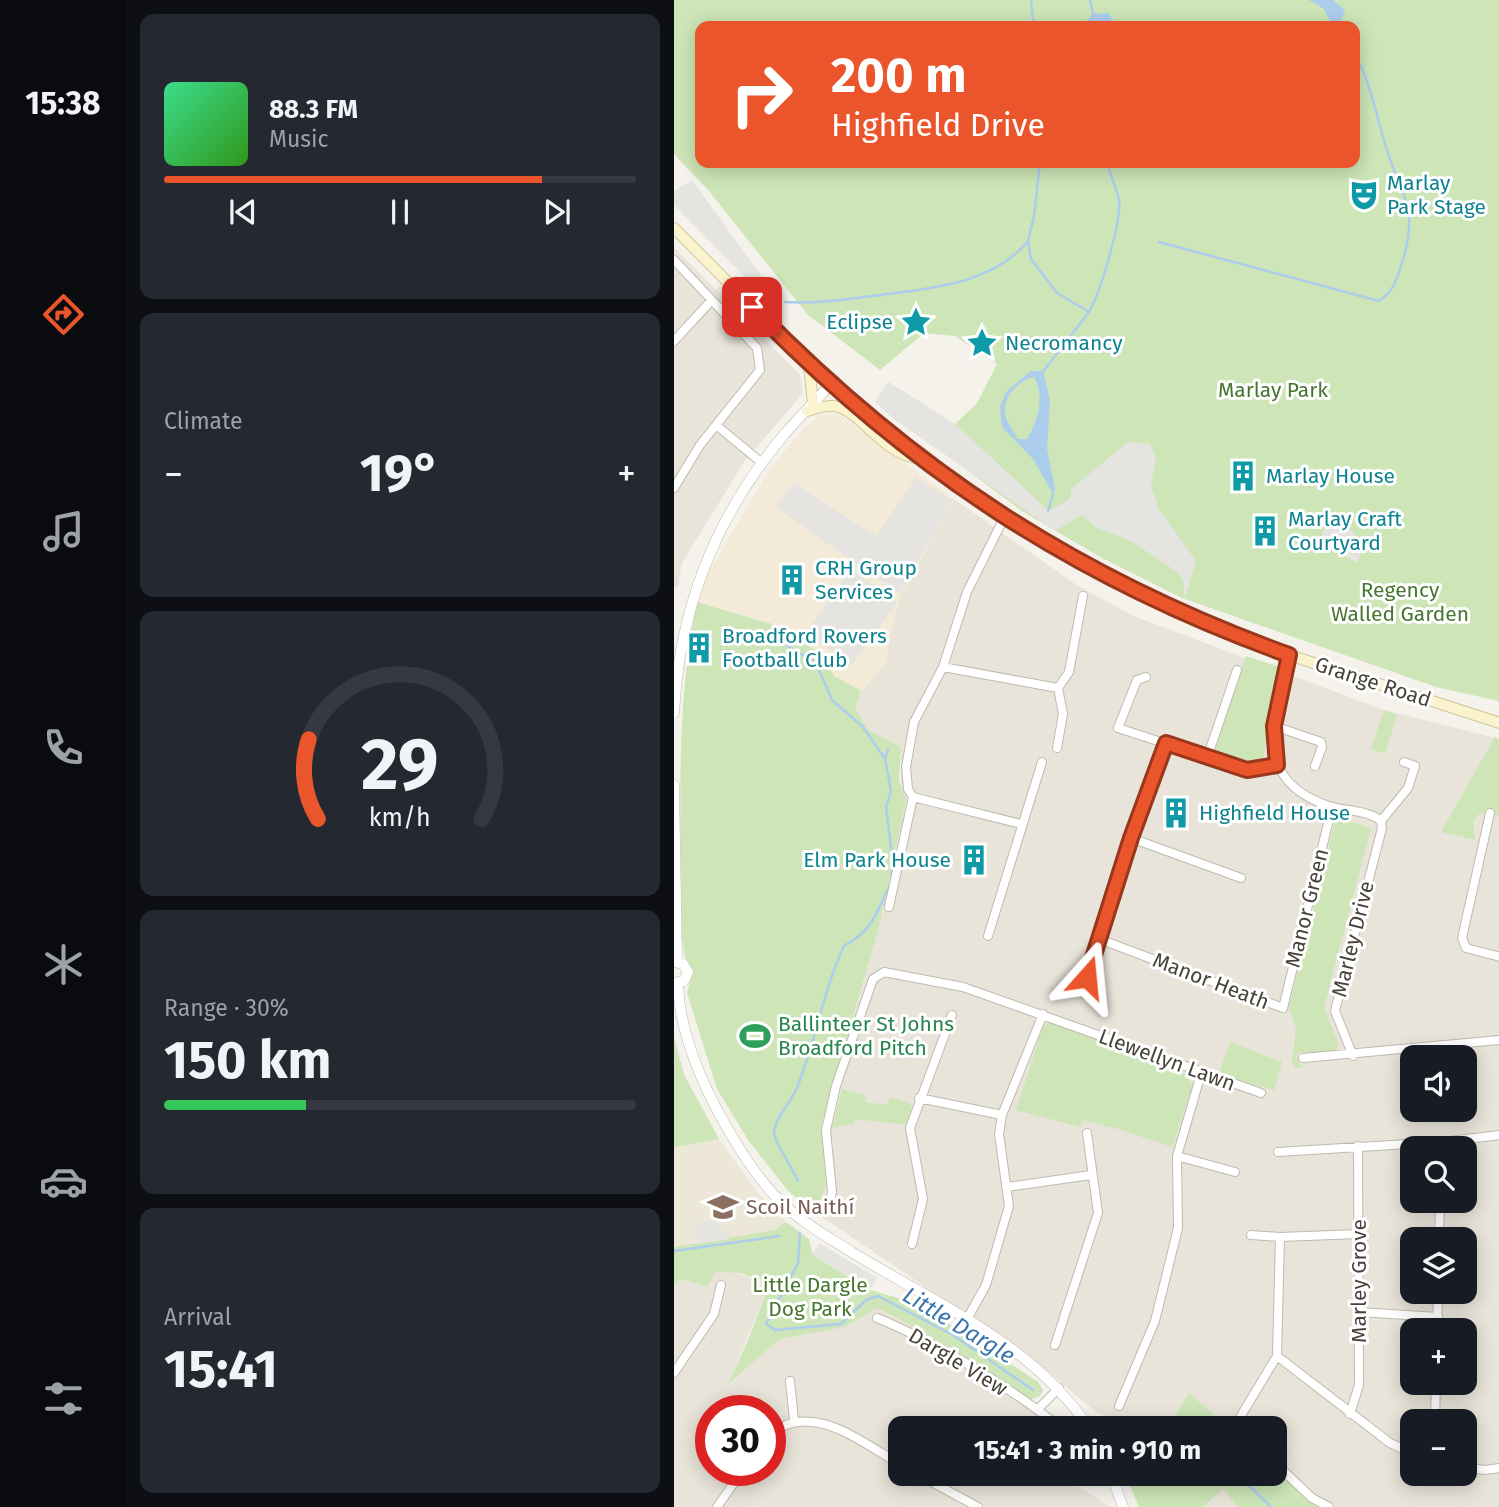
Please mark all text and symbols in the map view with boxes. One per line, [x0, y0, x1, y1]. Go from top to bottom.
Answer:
text: 200 m [831, 46, 967, 105]
icon: right [716, 49, 807, 140]
text: 15:38 [25, 84, 101, 122]
text: 88.3 FM [269, 94, 358, 125]
text: Highfield Drive [831, 106, 1045, 144]
text: Music [269, 125, 329, 153]
place label: Marlay Park Stage [1387, 170, 1486, 220]
theatre icon: Marlay Park Stage [1347, 178, 1381, 212]
icon: previous [224, 193, 262, 231]
icon: pause [381, 193, 419, 231]
icon: next [538, 193, 576, 231]
pin [722, 277, 782, 337]
icon: arrive [733, 288, 771, 326]
icon: directions [39, 290, 88, 339]
place icon: Eclipse [899, 305, 933, 339]
place label: Eclipse [826, 309, 893, 335]
place icon: Necromancy [965, 326, 999, 360]
place label: Necromancy [1005, 330, 1123, 356]
park label: Marlay Park [1218, 377, 1328, 403]
text: Climate [164, 407, 243, 435]
text: 19° [360, 442, 440, 505]
text: − [164, 451, 183, 497]
text: + [617, 451, 636, 497]
building icon: Marlay House [1226, 459, 1260, 493]
place label: Marlay House [1266, 463, 1395, 489]
place label: Marlay Craft Courtyard [1288, 506, 1402, 556]
icon: music [39, 507, 88, 556]
building icon: Marlay Craft Courtyard [1248, 514, 1282, 548]
place label: CRH Group Services [815, 555, 917, 605]
building icon: CRH Group Services [775, 563, 809, 597]
park label: Regency Walled Garden [1331, 577, 1469, 627]
place label: Broadford Rovers Football Club [722, 623, 887, 673]
building icon: Broadford Rovers Football Club [682, 631, 716, 665]
street label: Grange Road [1312, 651, 1434, 713]
text: 29 [361, 722, 439, 809]
icon: phone [39, 723, 88, 772]
building icon: Highfield House [1159, 796, 1193, 830]
place label: Highfield House [1199, 800, 1350, 826]
text: km/h [369, 803, 431, 833]
building icon: Elm Park House [957, 843, 991, 877]
street label: Manor Green [1280, 846, 1334, 970]
place label: Elm Park House [803, 847, 951, 873]
street label: Marley Drive [1326, 878, 1380, 1000]
icon: climate [39, 940, 88, 989]
position arrow [1050, 940, 1124, 1014]
street label: Manor Heath [1149, 947, 1273, 1015]
text: Range · 30% [164, 994, 289, 1022]
place label: Ballinteer St Johns Broadford Pitch [778, 1011, 954, 1061]
sports icon: Ballinteer St Johns Broadford Pitch [738, 1019, 772, 1053]
street label: Llewellyn Lawn [1095, 1023, 1239, 1097]
text: 150 km [164, 1029, 331, 1092]
map controls [1400, 1045, 1477, 1486]
button: sound [1400, 1045, 1477, 1122]
button: search [1400, 1136, 1477, 1213]
icon: car [39, 1157, 88, 1206]
school or university icon: Scoil Naithí [706, 1190, 740, 1224]
place label: Scoil Naithí [746, 1194, 855, 1220]
street label: Marley Grove [1346, 1219, 1372, 1343]
button: layers [1400, 1227, 1477, 1304]
park label: Little Dargle Dog Park [752, 1272, 868, 1322]
water label: Little Dargle [898, 1281, 1020, 1369]
text: Arrival [164, 1303, 231, 1331]
button: + [1400, 1318, 1477, 1395]
street label: Dargle View [904, 1322, 1012, 1402]
text: 15:41 [164, 1338, 278, 1401]
icon: filters [39, 1374, 88, 1423]
speed limit sign: 30 [695, 1395, 786, 1486]
button: − [1400, 1409, 1477, 1486]
text: 15:41 · 3 min · 910 m [974, 1435, 1201, 1466]

